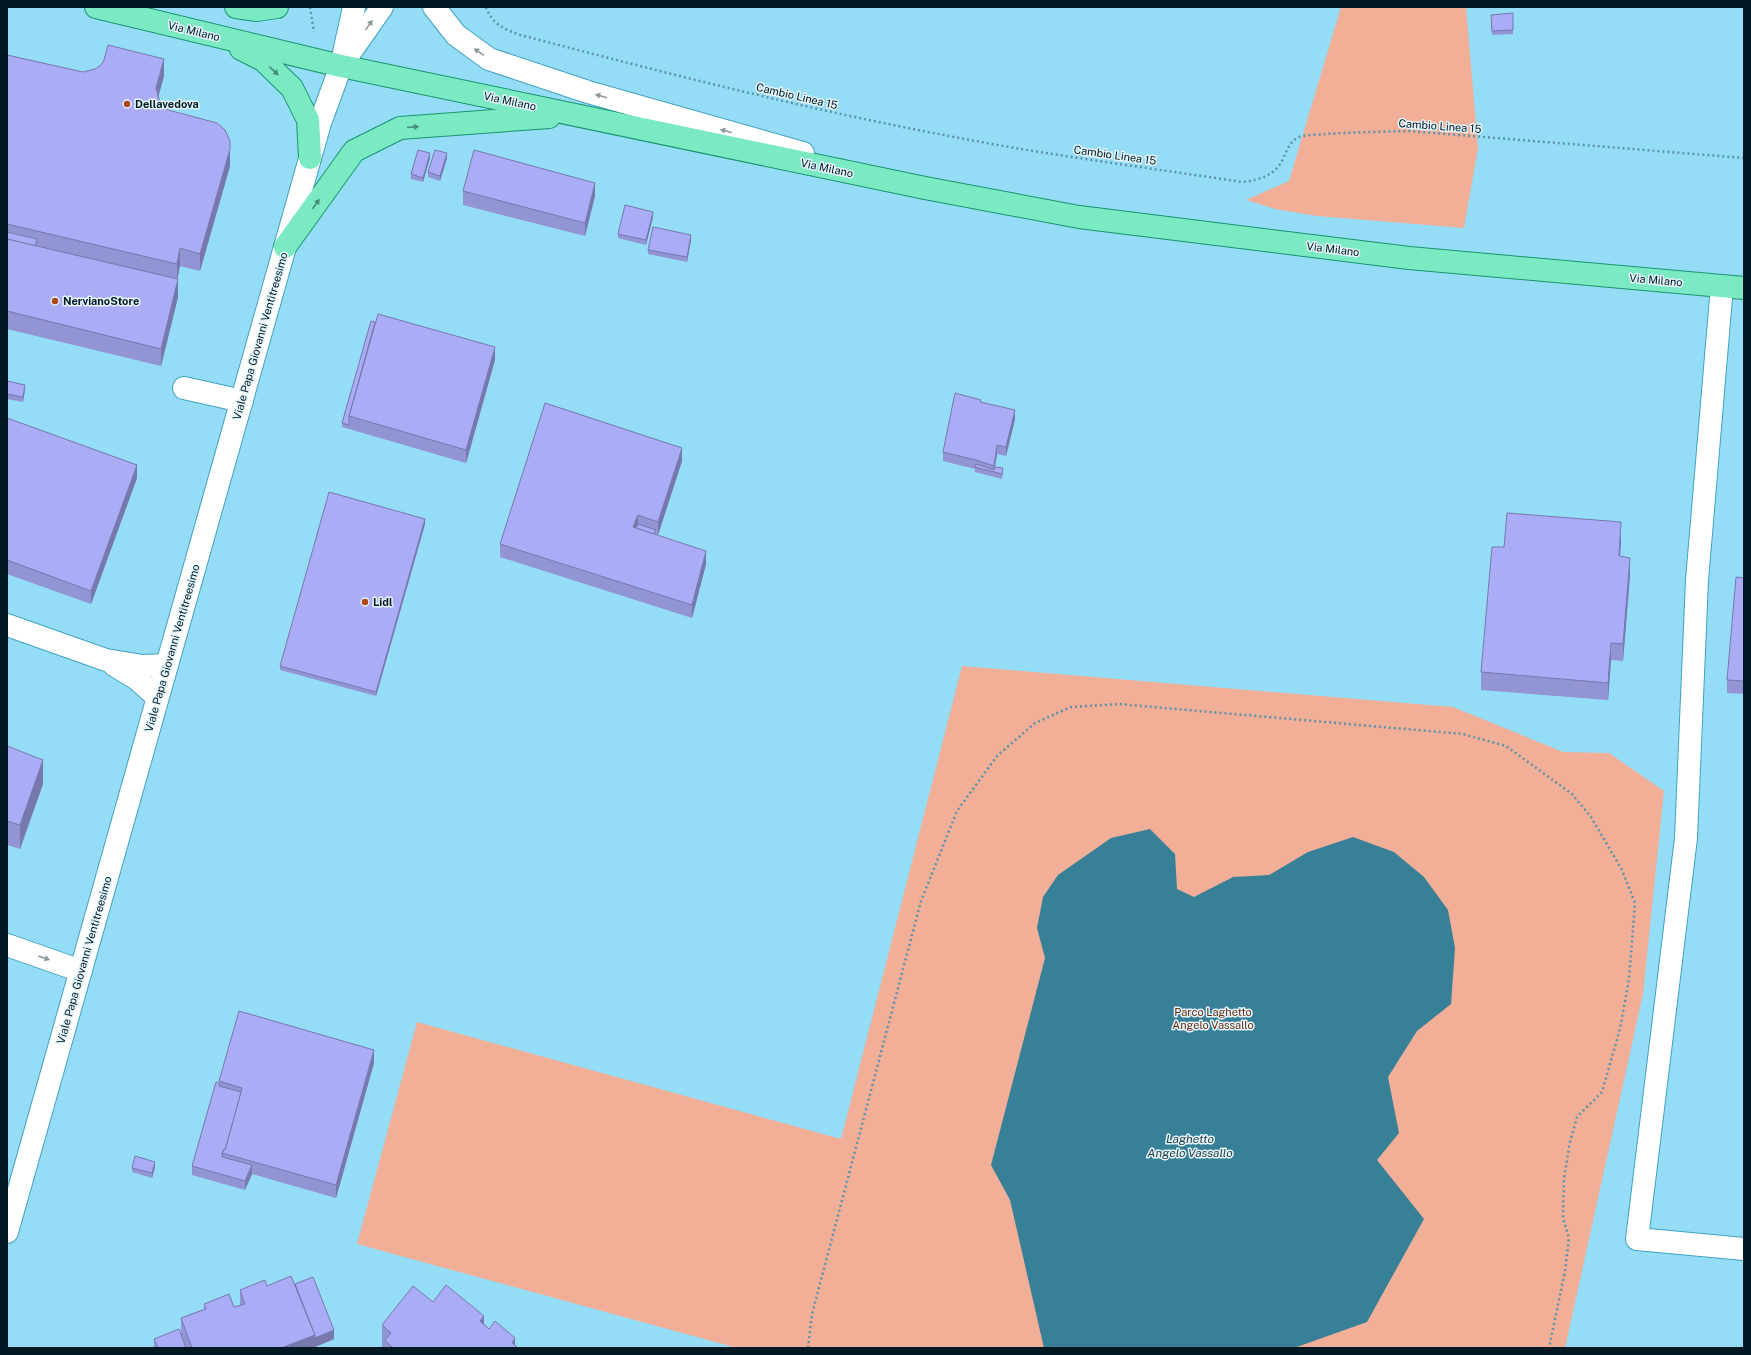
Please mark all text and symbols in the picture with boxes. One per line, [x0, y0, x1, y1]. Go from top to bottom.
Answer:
street label: Via Milano [167, 19, 221, 43]
one-way arrow [365, 20, 373, 30]
one-way arrow [474, 48, 485, 56]
one-way arrow [269, 66, 279, 75]
street label: Cambio Linea 15 [755, 81, 839, 111]
street label: Via Milano [483, 90, 537, 112]
one-way arrow [595, 93, 607, 99]
place label: Dellavedova [135, 98, 199, 110]
marker: Dellavedova [122, 99, 132, 109]
street label: Cambio Linea 15 [1398, 117, 1482, 135]
one-way arrow [407, 124, 419, 130]
one-way arrow [720, 128, 733, 134]
street label: Cambio Linea 15 [1073, 143, 1157, 167]
street label: Via Milano [800, 157, 854, 179]
one-way arrow [311, 199, 319, 209]
street label: Via Milano [1306, 240, 1360, 258]
street label: Viale Papa Giovanni Ventitreesimo [230, 251, 290, 421]
street label: Via Milano [1629, 272, 1683, 288]
place label: NervianoStore [63, 295, 139, 307]
marker: NervianoStore [50, 296, 60, 306]
street label: Viale Papa Giovanni Ventitreesimo [142, 563, 202, 733]
place label: Lidl [373, 596, 393, 608]
marker: Lidl [360, 597, 370, 607]
street label: Viale Papa Giovanni Ventitreesimo [54, 875, 114, 1045]
one-way arrow [38, 955, 50, 961]
park label: Parco Laghetto Angelo Vassallo [1172, 1006, 1254, 1031]
water label: Laghetto Angelo Vassallo [1147, 1132, 1233, 1160]

